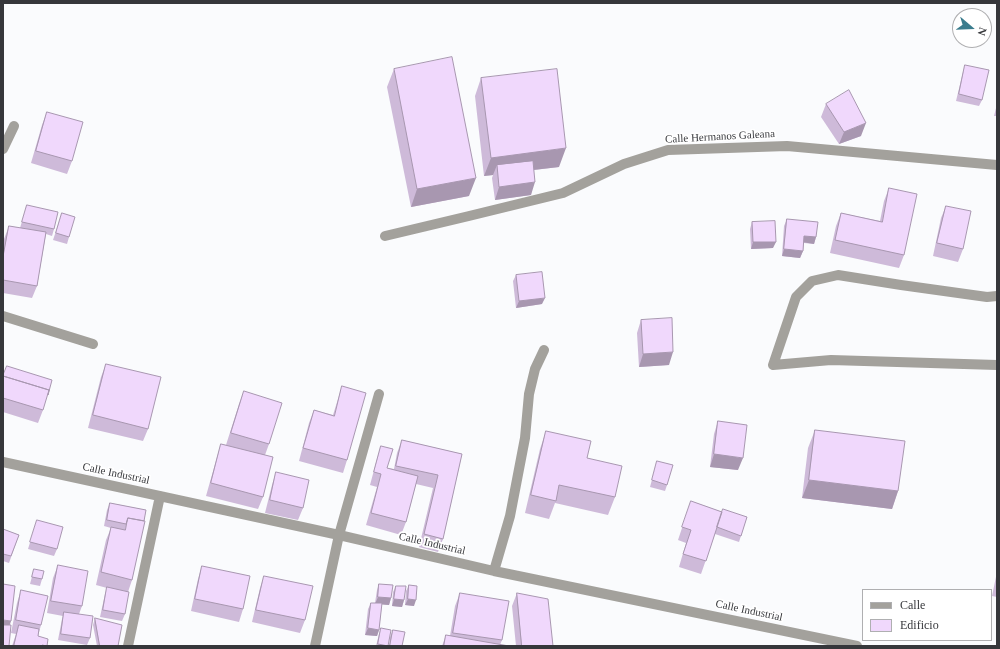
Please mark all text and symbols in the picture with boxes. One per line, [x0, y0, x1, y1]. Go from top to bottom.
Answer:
north arrow [952, 8, 992, 48]
text: N [975, 26, 989, 37]
street label: Calle Hermanos Galeana [665, 128, 775, 146]
street label: Calle Industrial [81, 460, 151, 488]
street label: Calle Industrial [397, 530, 467, 558]
legend [862, 589, 992, 641]
street label: Calle Industrial [714, 597, 784, 625]
text: Calle [900, 598, 925, 612]
text: Edificio [900, 618, 939, 632]

